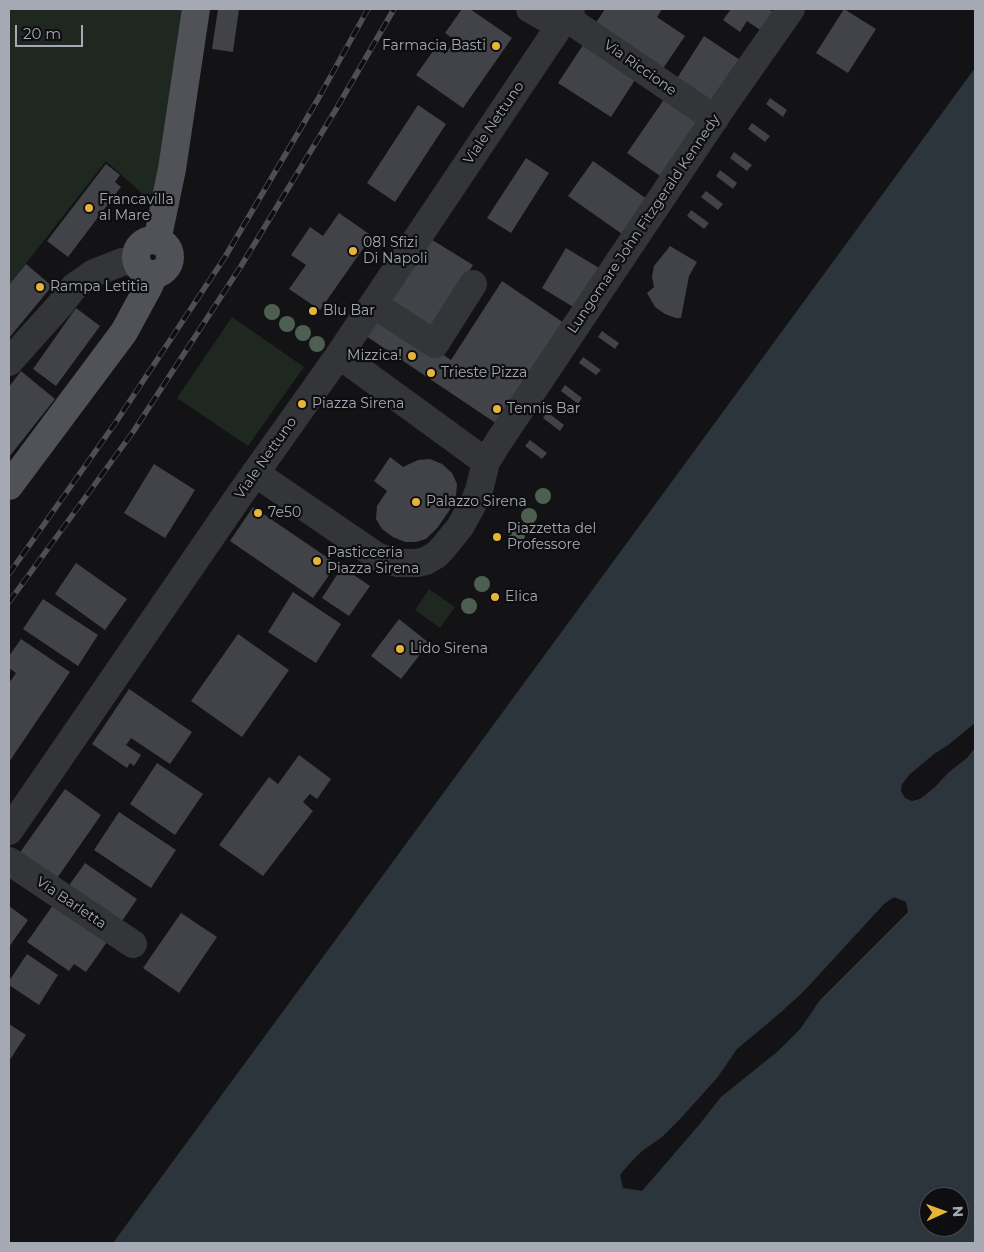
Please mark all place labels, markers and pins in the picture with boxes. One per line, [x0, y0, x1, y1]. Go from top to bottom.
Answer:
place label: Farmacia Basti [382, 38, 486, 54]
marker: Farmacia Basti [490, 40, 502, 52]
place label: Francavilla al Mare [99, 192, 174, 224]
marker: Francavilla al Mare [83, 202, 95, 214]
place label: 081 Sfizi Di Napoli [363, 235, 427, 268]
marker: 081 Sfizi Di Napoli [347, 245, 359, 257]
place label: Rampa Letitia [50, 279, 148, 295]
marker: Rampa Letitia [34, 281, 46, 293]
place label: Blu Bar [323, 303, 375, 319]
marker: Blu Bar [307, 305, 319, 317]
place label: Mizzica! [347, 348, 402, 364]
marker: Mizzica! [406, 350, 418, 362]
place label: Trieste Pizza [441, 365, 527, 381]
marker: Trieste Pizza [425, 367, 437, 379]
place label: Piazza Sirena [312, 396, 404, 412]
marker: Piazza Sirena [296, 398, 308, 410]
place label: Tennis Bar [507, 401, 580, 417]
marker: Tennis Bar [491, 403, 503, 415]
place label: Palazzo Sirena [426, 494, 527, 510]
marker: Palazzo Sirena [410, 496, 422, 508]
place label: 7e50 [268, 505, 301, 521]
marker: 7e50 [252, 507, 264, 519]
place label: Piazzetta del Professore [507, 521, 596, 554]
marker: Piazzetta del Professore [491, 531, 503, 543]
place label: Pasticceria Piazza Sirena [327, 545, 419, 578]
marker: Pasticceria Piazza Sirena [311, 555, 323, 567]
place label: Elica [505, 589, 538, 605]
marker: Elica [489, 591, 501, 603]
place label: Lido Sirena [410, 641, 488, 657]
marker: Lido Sirena [394, 643, 406, 655]

